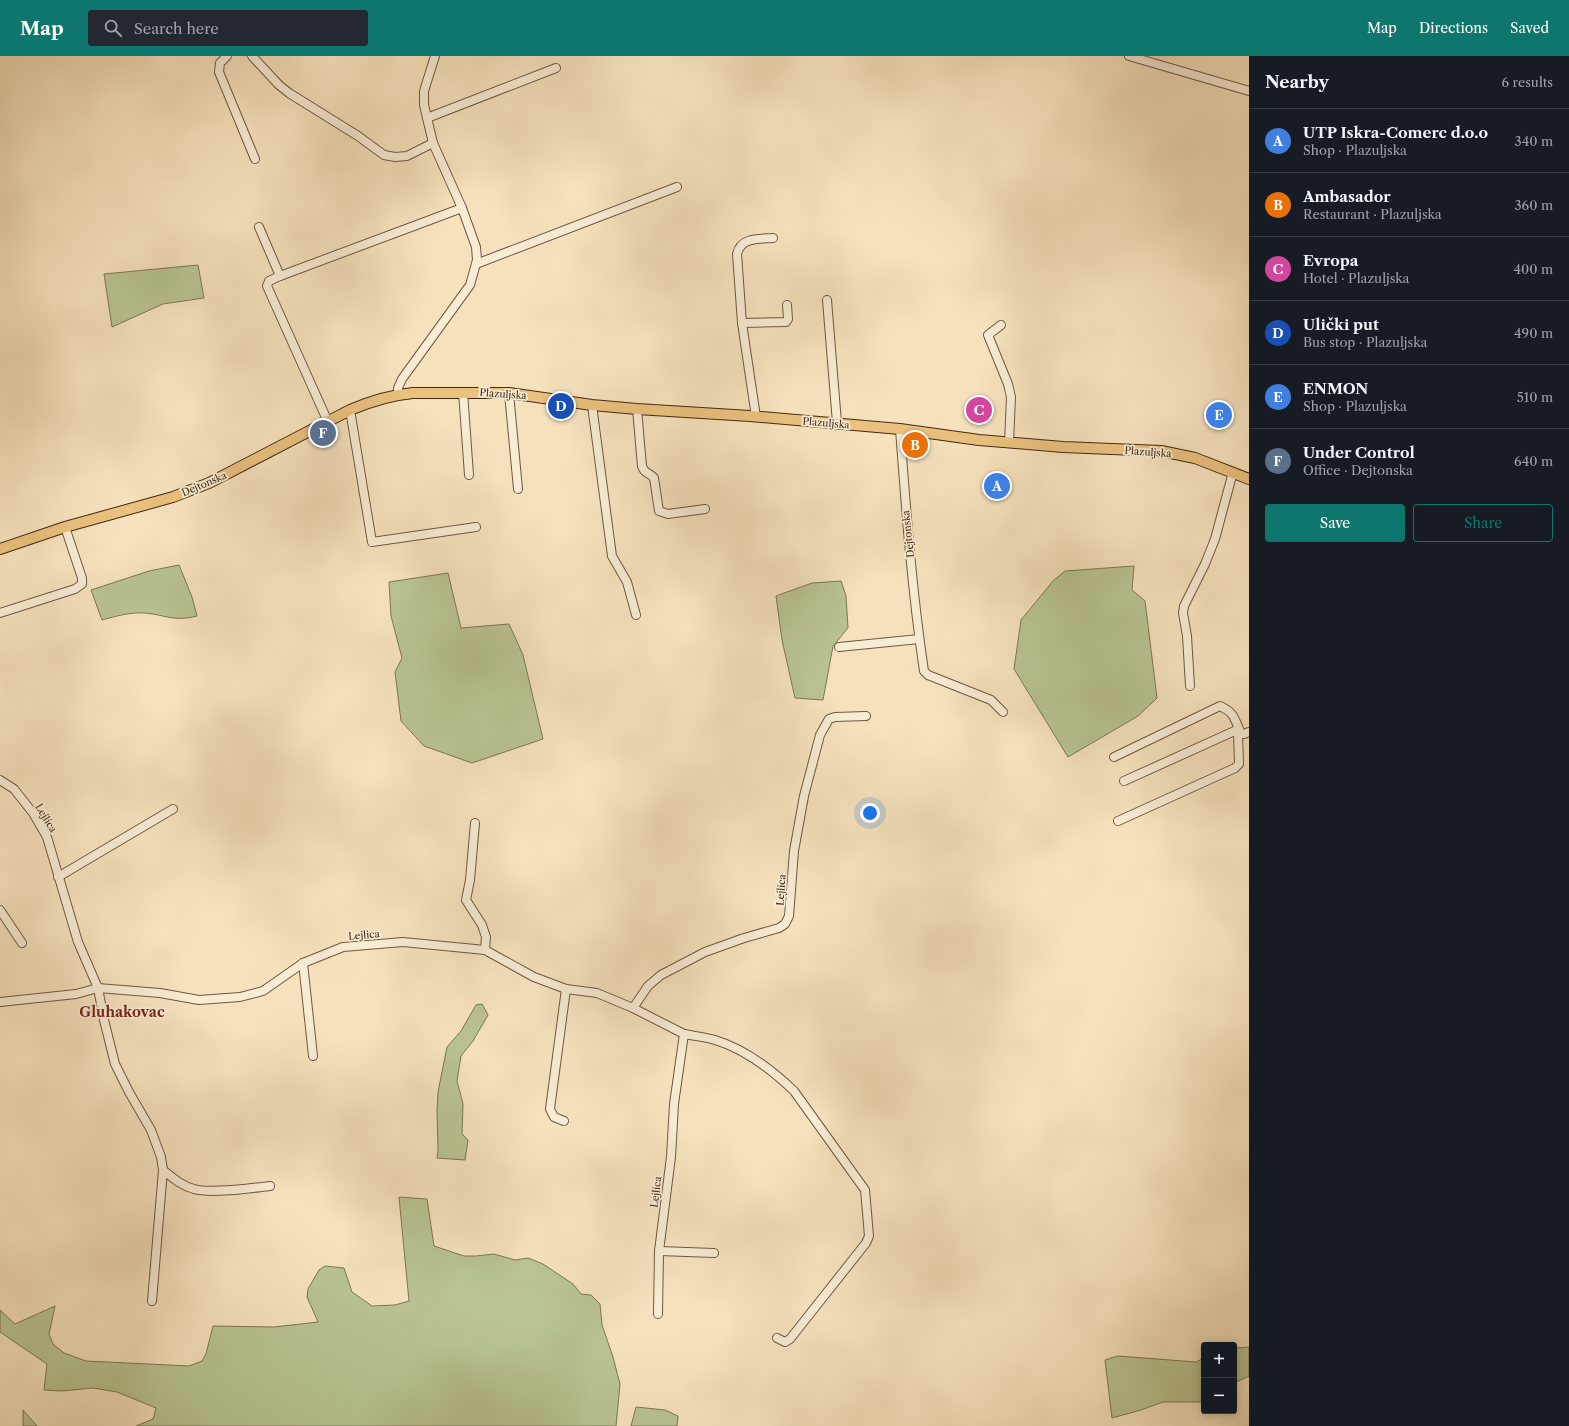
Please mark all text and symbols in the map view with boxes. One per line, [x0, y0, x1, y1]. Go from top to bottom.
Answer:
search box [88, 10, 368, 46]
text: Map [20, 17, 64, 40]
icon: search [102, 17, 124, 39]
text: Search here [134, 19, 219, 38]
text: Map [1367, 19, 1397, 37]
text: Directions [1419, 19, 1488, 37]
text: Saved [1510, 19, 1549, 37]
text: Nearby [1265, 72, 1329, 92]
text: 6 results [1502, 74, 1553, 90]
text: UTP Iskra-Comerc d.o.o [1303, 123, 1488, 142]
text: A [1273, 133, 1283, 149]
text: 340 m [1515, 133, 1553, 149]
text: Shop · Plazuljska [1303, 142, 1407, 158]
text: Ambasador [1303, 187, 1391, 206]
text: B [1273, 197, 1283, 213]
text: 360 m [1514, 197, 1553, 213]
text: Restaurant · Plazuljska [1303, 206, 1442, 222]
text: Evropa [1303, 251, 1358, 270]
text: C [1273, 261, 1283, 277]
text: 400 m [1513, 261, 1553, 277]
text: Hotel · Plazuljska [1303, 270, 1409, 286]
text: Ulički put [1303, 315, 1379, 334]
text: D [1272, 325, 1284, 341]
text: 490 m [1514, 325, 1553, 341]
text: Bus stop · Plazuljska [1303, 334, 1427, 350]
text: ENMON [1303, 379, 1368, 398]
street label: Plazuljska [479, 386, 528, 402]
text: E [1273, 389, 1283, 405]
text: 510 m [1517, 389, 1553, 405]
pin: D [548, 391, 574, 421]
pin: C [966, 395, 992, 425]
text: Shop · Plazuljska [1303, 398, 1407, 414]
pin: E [1206, 400, 1232, 430]
street label: Plazuljska [802, 414, 851, 432]
pin: F [310, 418, 336, 448]
pin: B [902, 430, 928, 460]
text: Under Control [1303, 443, 1415, 462]
street label: Plazuljska [1124, 444, 1173, 460]
text: F [1274, 453, 1282, 469]
text: 640 m [1514, 453, 1553, 469]
text: Office · Dejtonska [1303, 462, 1413, 478]
street label: Dejtonska [180, 468, 229, 499]
pin: A [984, 471, 1010, 501]
button: Save [1265, 504, 1405, 542]
button: Share [1413, 504, 1553, 542]
street label: Dejtonska [899, 509, 917, 558]
street label: Lejlica [32, 801, 60, 835]
your location [860, 803, 880, 823]
street label: Lejlica [773, 873, 789, 906]
street label: Lejlica [348, 927, 381, 943]
district label: Gluhakovac [79, 1003, 165, 1021]
street label: Lejlica [648, 1175, 664, 1208]
map controls [1201, 1342, 1237, 1414]
button: + [1201, 1342, 1237, 1378]
button: − [1201, 1378, 1237, 1414]

